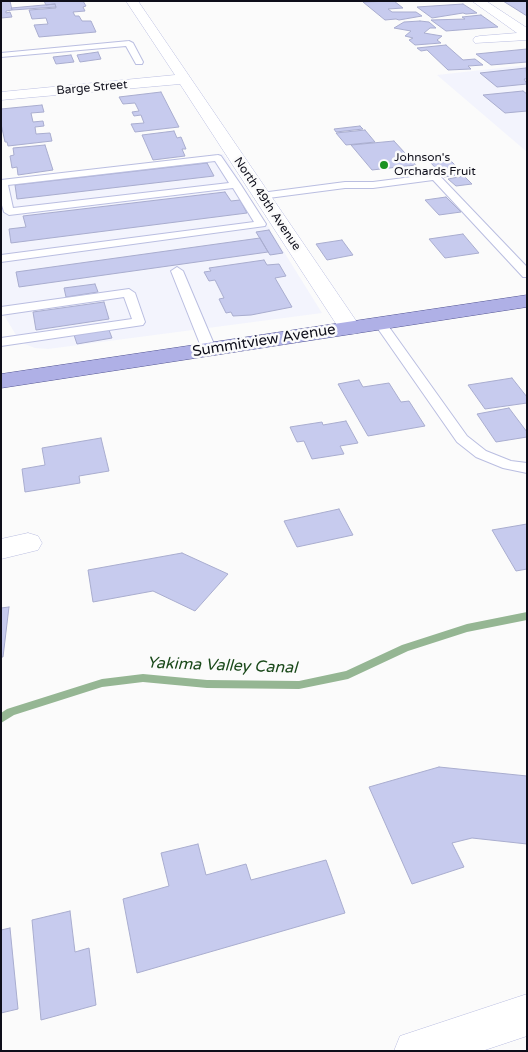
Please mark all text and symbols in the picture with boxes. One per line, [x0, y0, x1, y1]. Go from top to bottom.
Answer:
street label: Barge Street [56, 78, 128, 98]
place label: Johnson's Orchards Fruit [394, 151, 476, 179]
street label: North 49th Avenue [230, 155, 304, 253]
marker: Johnson's Orchards Fruit [378, 159, 390, 171]
street label: Summitview Avenue [191, 321, 337, 361]
water label: Yakima Valley Canal [147, 654, 297, 678]

